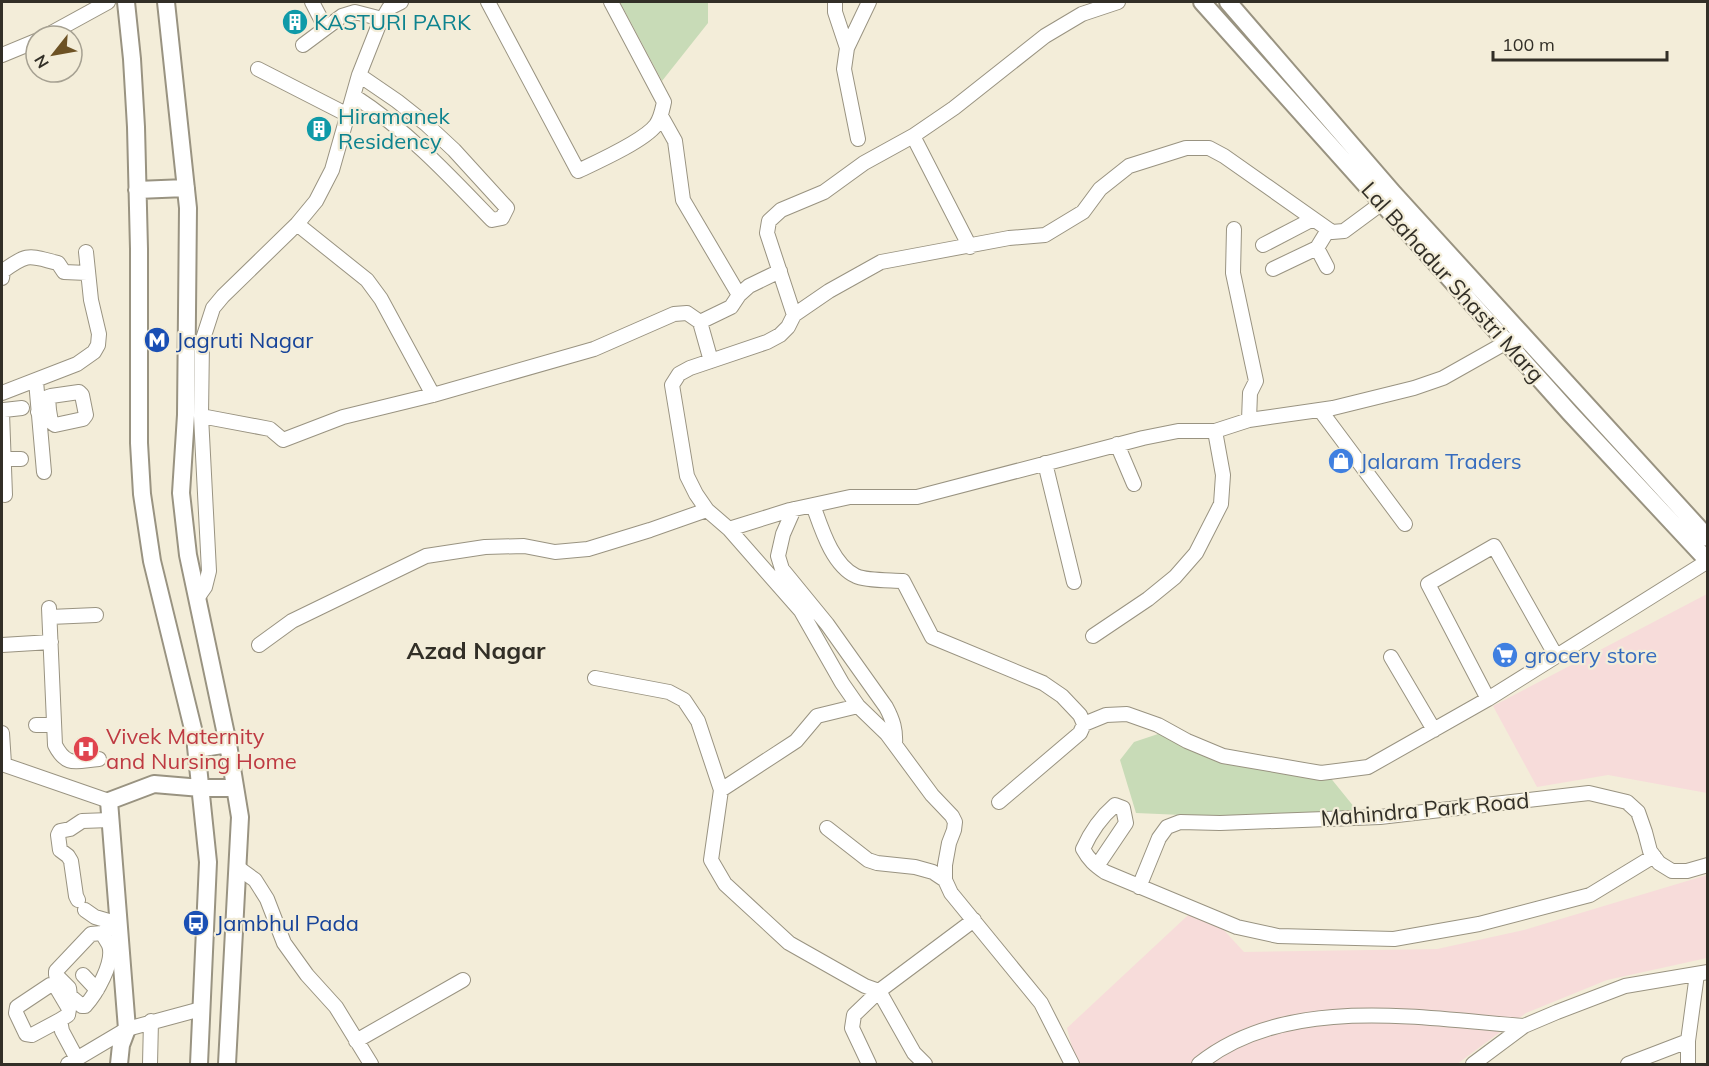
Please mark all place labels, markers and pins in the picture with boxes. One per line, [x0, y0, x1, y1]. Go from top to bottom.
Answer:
building icon: KASTURI PARK [280, 7, 310, 37]
place label: KASTURI PARK [314, 8, 472, 36]
place label: Hiramanek Residency [338, 102, 451, 155]
building icon: Hiramanek Residency [304, 114, 334, 144]
metro station icon: Jagruti Nagar [142, 325, 172, 355]
place label: Jagruti Nagar [176, 326, 313, 354]
shop icon: Jalaram Traders [1326, 446, 1356, 476]
place label: Jalaram Traders [1360, 447, 1522, 475]
supermarket icon: grocery store [1490, 640, 1520, 670]
place label: grocery store [1524, 641, 1657, 669]
place label: Vivek Maternity and Nursing Home [106, 722, 297, 775]
hospital icon: Vivek Maternity and Nursing Home [71, 734, 101, 764]
bus stop icon: Jambhul Pada [181, 908, 211, 938]
place label: Jambhul Pada [216, 909, 359, 937]

